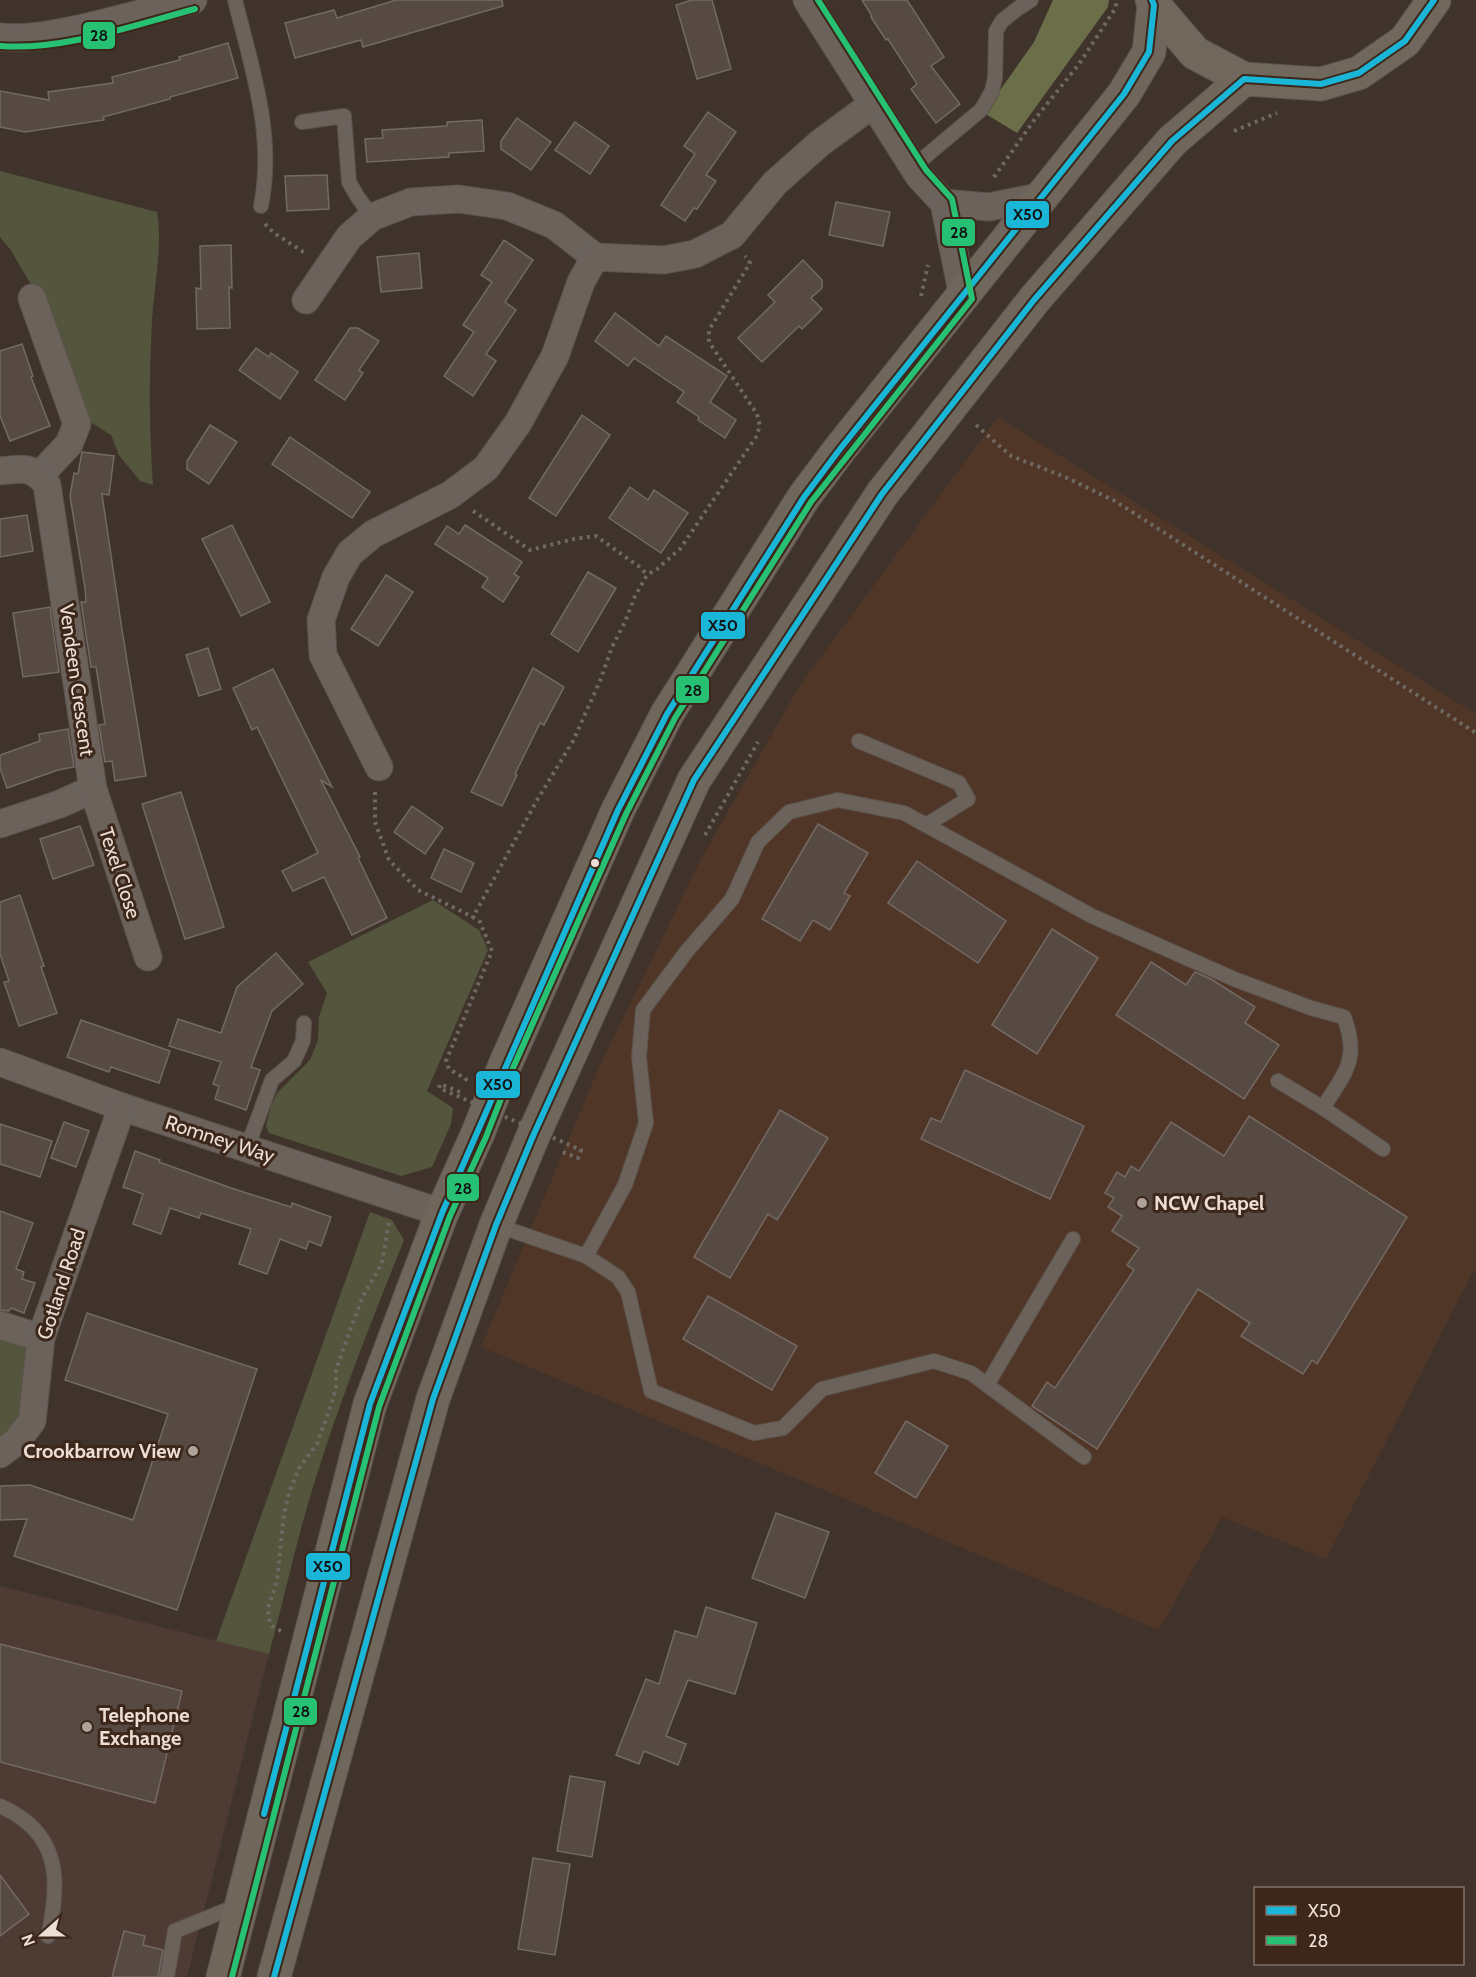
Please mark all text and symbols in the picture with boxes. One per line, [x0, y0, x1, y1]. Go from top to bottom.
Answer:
line badge: 28 [82, 21, 116, 50]
text: 28 [90, 26, 108, 45]
line badge: X50 [1005, 200, 1050, 229]
text: X50 [1012, 205, 1043, 224]
line badge: 28 [941, 218, 976, 247]
text: 28 [950, 223, 968, 242]
street label: Vendeen Crescent [54, 602, 100, 758]
line badge: X50 [700, 611, 746, 640]
text: X50 [707, 616, 738, 635]
line badge: 28 [675, 675, 710, 704]
text: 28 [684, 681, 702, 700]
street label: Texel Close [94, 824, 146, 922]
unlabelled marker [589, 857, 601, 869]
line badge: X50 [475, 1070, 521, 1099]
text: X50 [482, 1075, 513, 1094]
street label: Romney Way [162, 1110, 278, 1168]
line badge: 28 [446, 1173, 480, 1202]
text: 28 [454, 1179, 472, 1198]
place label: NCW Chapel [1154, 1191, 1264, 1215]
marker: NCW Chapel [1135, 1196, 1149, 1210]
street label: Gotland Road [32, 1225, 90, 1343]
place label: Crookbarrow View [23, 1439, 181, 1463]
marker: Crookbarrow View [186, 1444, 200, 1458]
line badge: X50 [305, 1552, 351, 1581]
text: X50 [312, 1557, 343, 1576]
line badge: 28 [283, 1697, 318, 1726]
text: 28 [292, 1702, 310, 1721]
place label: Telephone Exchange [99, 1703, 190, 1750]
marker: Telephone Exchange [80, 1720, 94, 1734]
legend [1254, 1887, 1464, 1965]
text: X50 [1308, 1900, 1341, 1922]
north arrow [12, 1905, 72, 1965]
text: 28 [1308, 1930, 1328, 1952]
text: N [18, 1932, 39, 1949]

